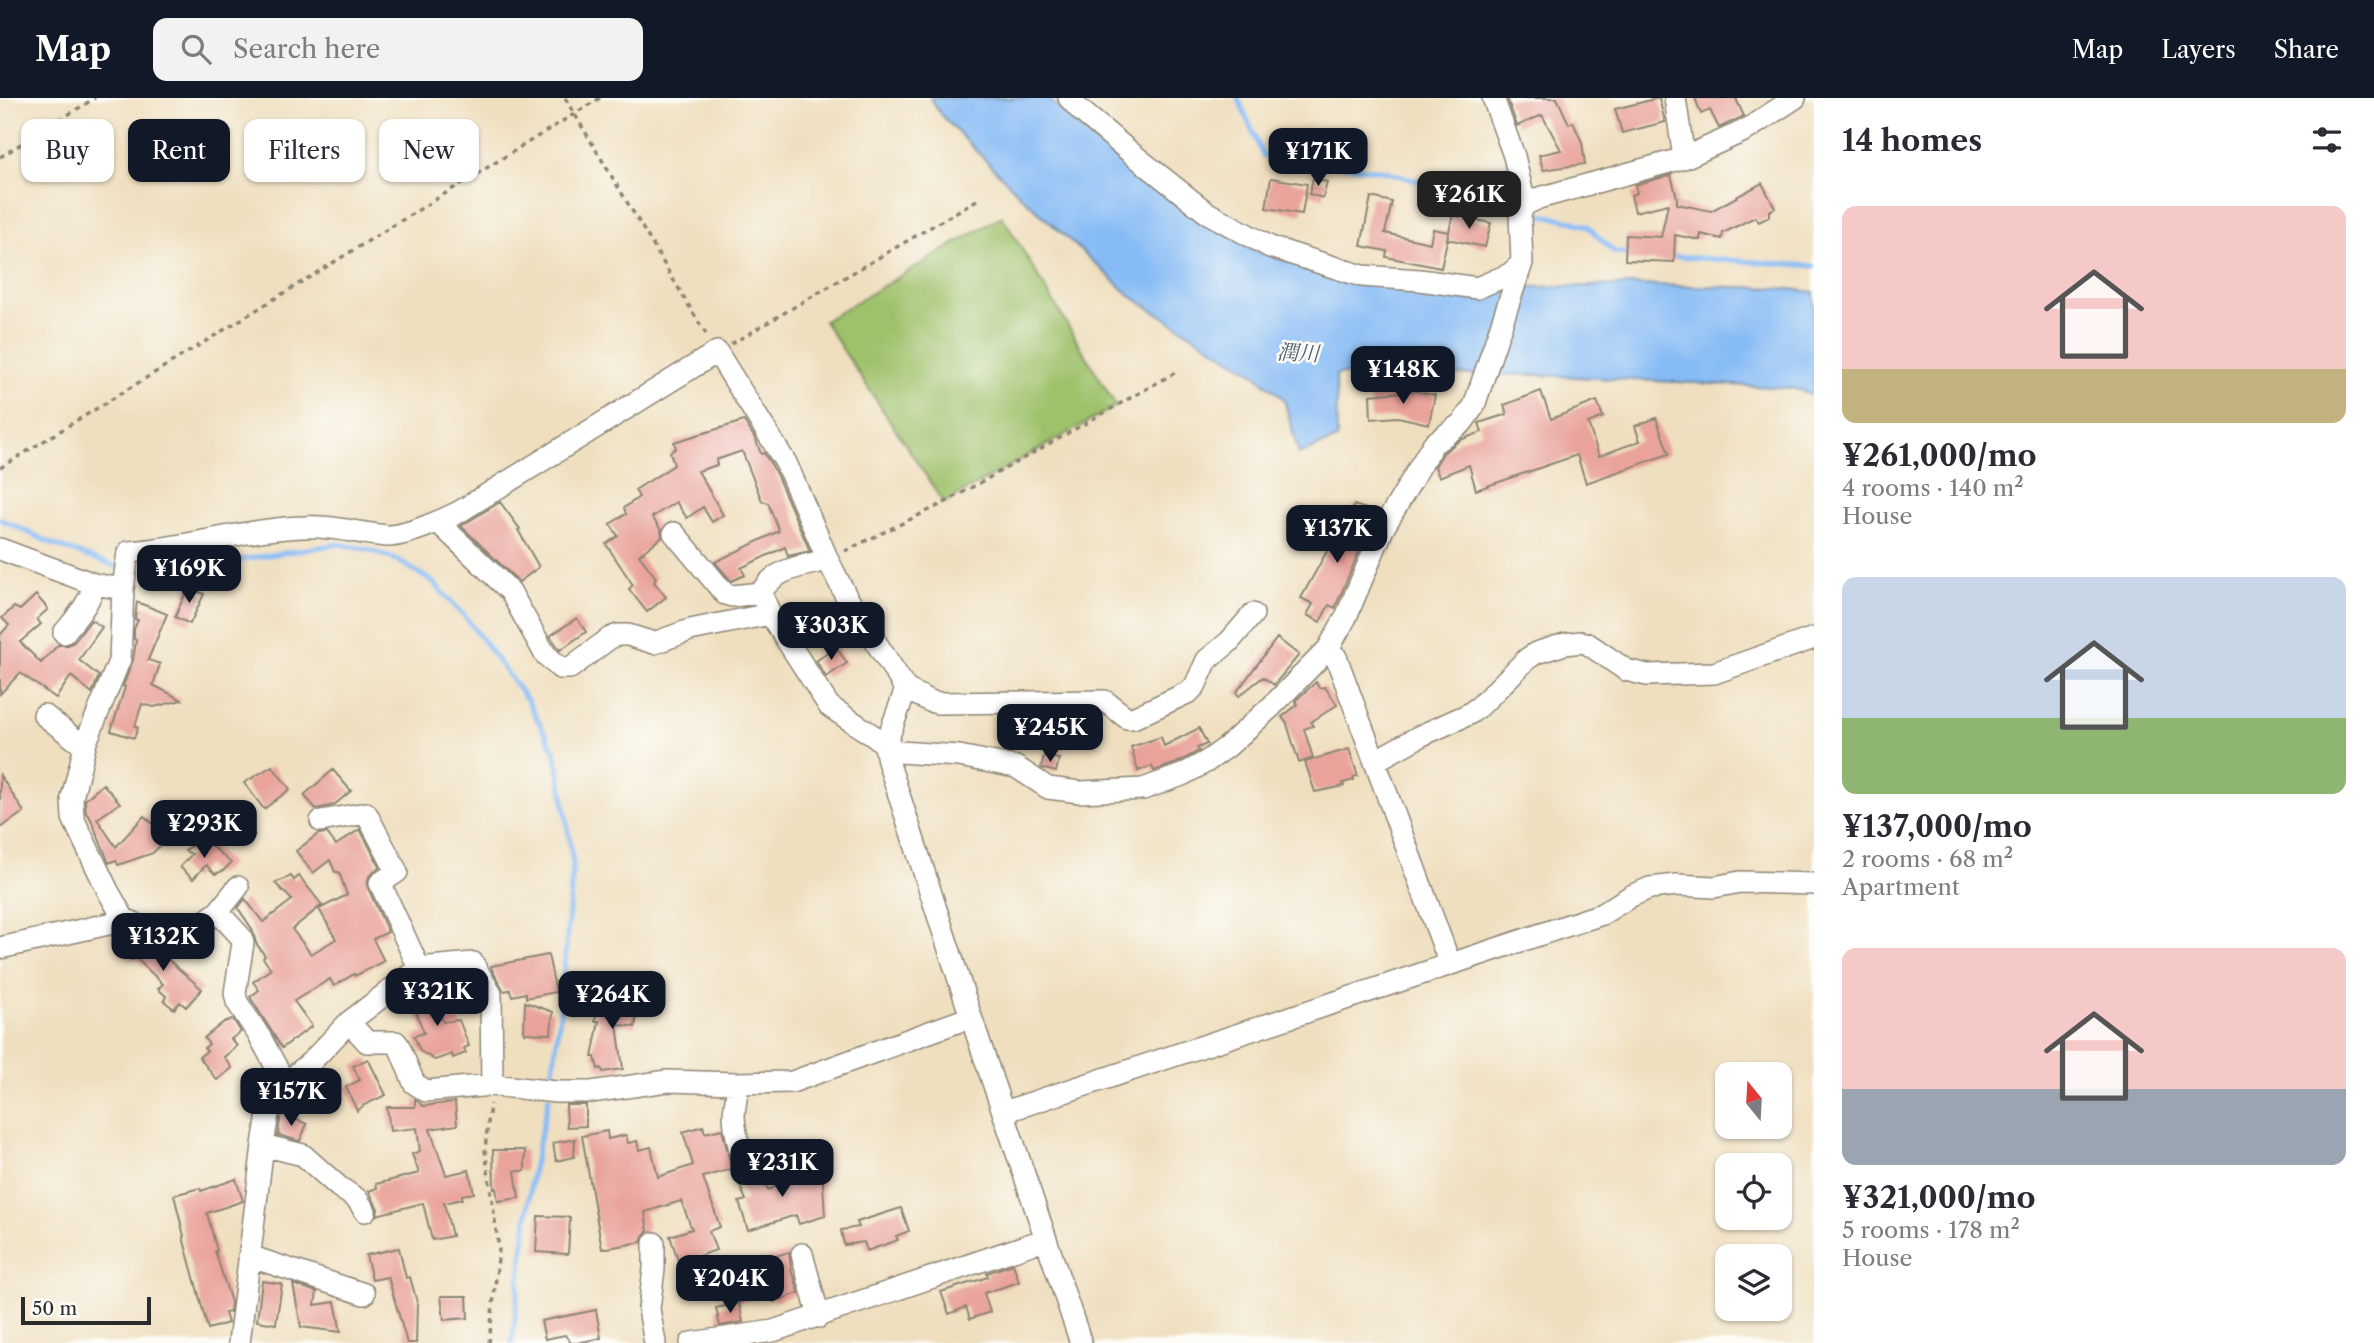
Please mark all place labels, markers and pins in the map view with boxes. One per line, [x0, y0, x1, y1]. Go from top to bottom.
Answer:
pin: ¥171K [1269, 129, 1367, 188]
pin: ¥261K [1420, 172, 1518, 231]
pin: ¥148K [1354, 346, 1452, 406]
pin: ¥137K [1288, 505, 1386, 565]
pin: ¥169K [140, 546, 238, 605]
pin: ¥303K [782, 602, 880, 662]
pin: ¥245K [1001, 704, 1099, 764]
pin: ¥293K [155, 800, 253, 860]
pin: ¥132K [114, 914, 212, 973]
pin: ¥321K [388, 968, 486, 1028]
pin: ¥264K [563, 972, 661, 1031]
pin: ¥157K [242, 1068, 340, 1128]
pin: ¥231K [733, 1140, 831, 1199]
pin: ¥204K [681, 1256, 779, 1315]

